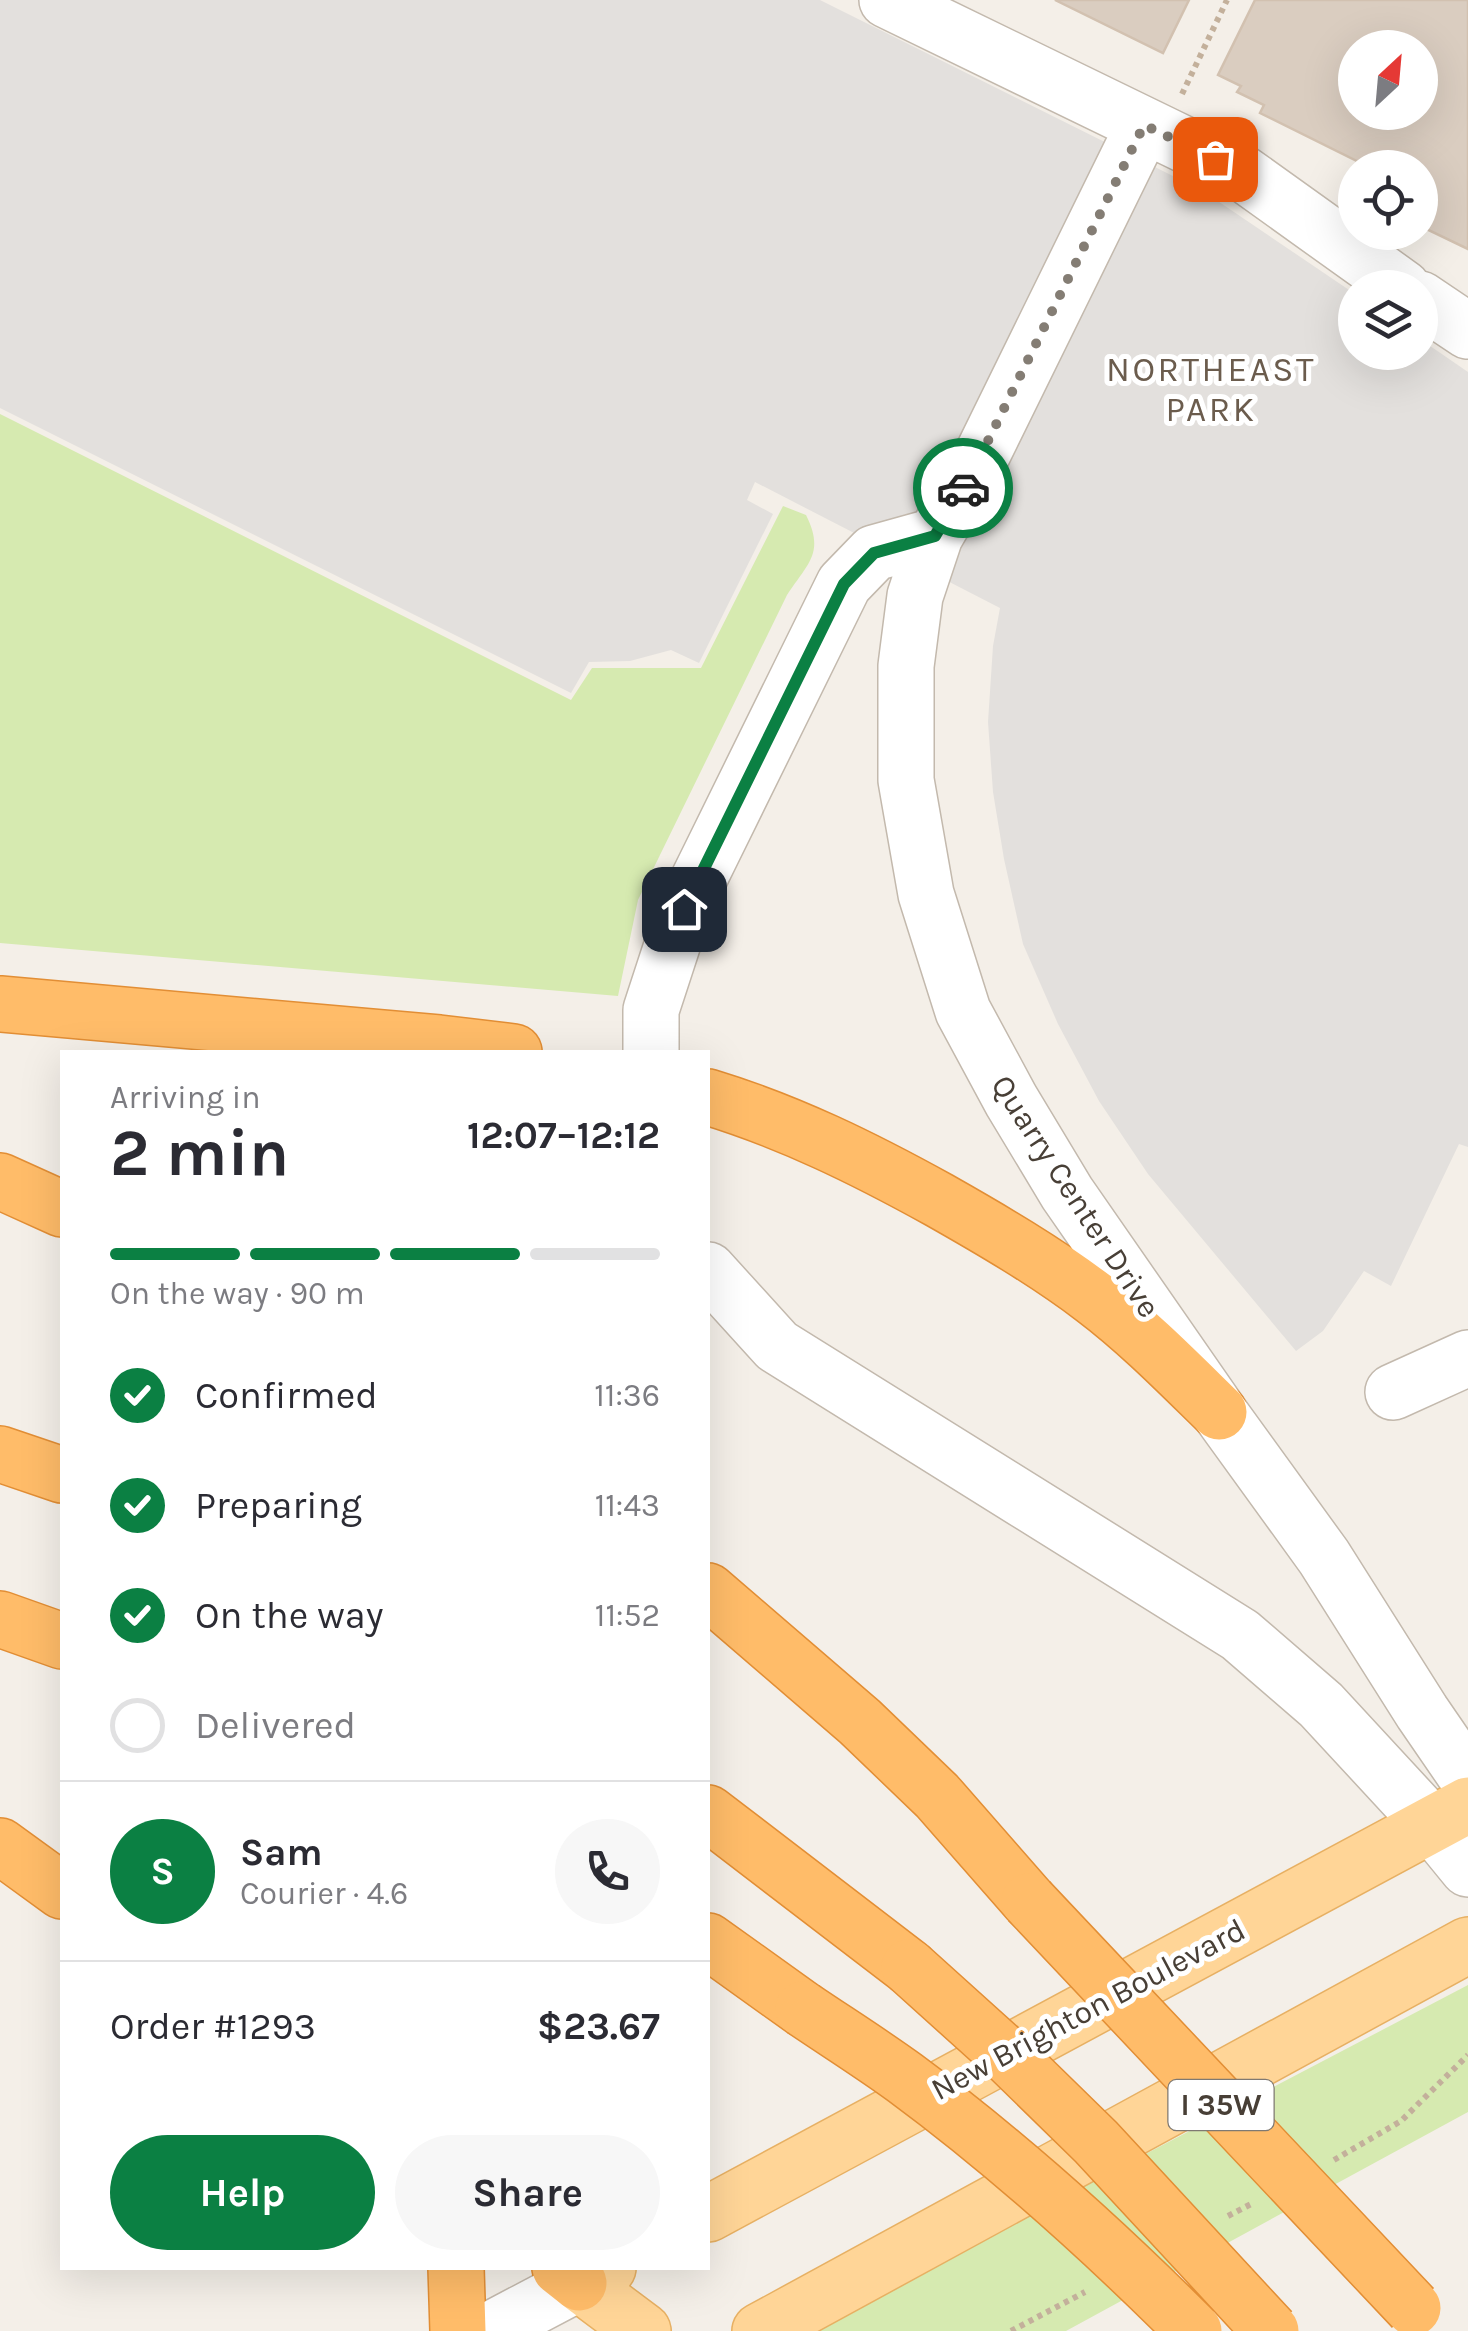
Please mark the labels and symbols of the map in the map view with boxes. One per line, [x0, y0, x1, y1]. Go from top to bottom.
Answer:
north arrow [1338, 30, 1438, 130]
pin [1173, 117, 1258, 202]
district label: NORTHEAST PARK [1106, 349, 1316, 430]
courier [913, 438, 1013, 538]
pin [642, 867, 727, 952]
street label: Quarry Center Drive [983, 1068, 1168, 1324]
street label: New Brighton Boulevard [925, 1911, 1252, 2108]
road number: I 35W [1168, 2080, 1274, 2130]

